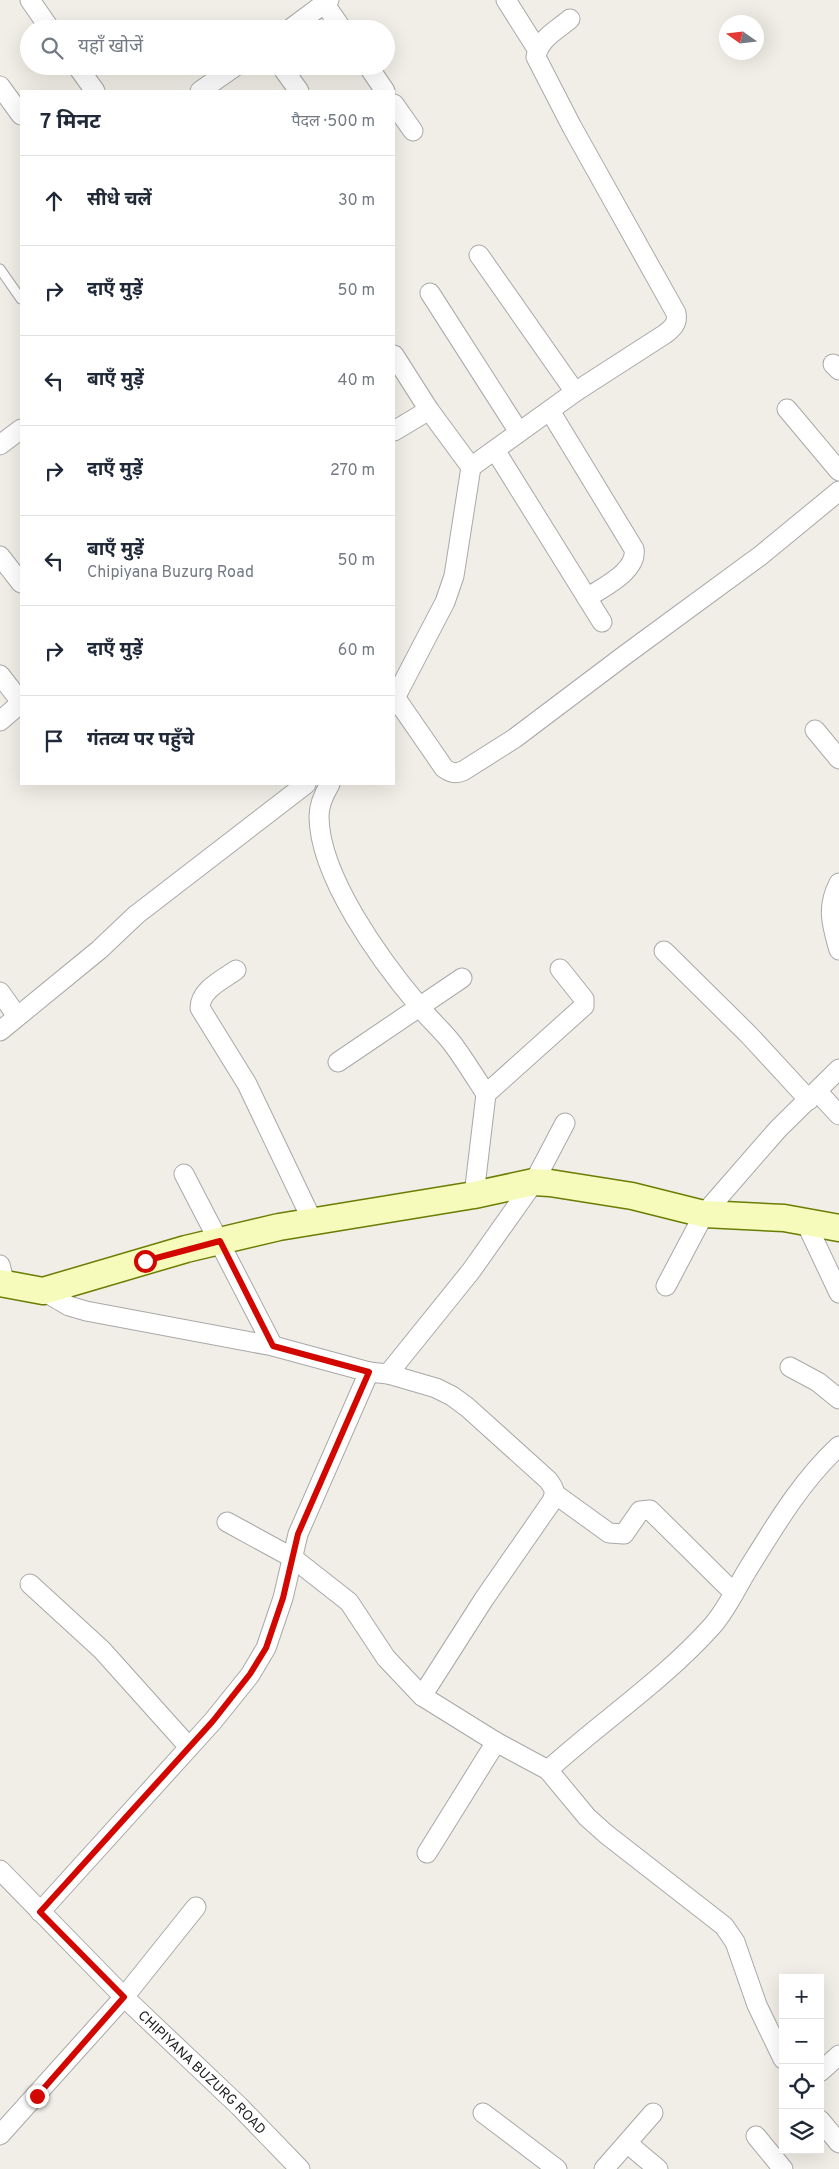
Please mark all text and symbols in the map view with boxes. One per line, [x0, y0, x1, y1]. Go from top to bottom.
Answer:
north arrow [719, 15, 764, 60]
search box [20, 20, 395, 75]
icon: search [38, 34, 66, 62]
text: यहाँ खोजें [78, 35, 143, 59]
text: 7 मिनट [40, 109, 101, 136]
text: पैदल · 500 m [291, 112, 375, 132]
icon: ahead [40, 187, 68, 215]
text: सीधे चलें [87, 188, 152, 212]
text: 30 m [338, 191, 375, 211]
icon: right [40, 277, 68, 305]
text: दाएँ मुड़ें [87, 278, 143, 302]
text: 50 m [338, 281, 375, 301]
icon: left [40, 367, 68, 395]
text: बाएँ मुड़ें [87, 368, 144, 392]
text: 40 m [337, 371, 375, 391]
icon: right [40, 457, 68, 485]
text: दाएँ मुड़ें [87, 458, 143, 482]
text: 270 m [330, 461, 375, 481]
text: बाएँ मुड़ें [87, 538, 144, 562]
icon: left [40, 547, 68, 575]
text: 50 m [338, 551, 375, 571]
text: Chipiyana Buzurg Road [87, 563, 254, 583]
icon: right [40, 637, 68, 665]
text: दाएँ मुड़ें [87, 638, 143, 662]
text: 60 m [338, 641, 375, 661]
icon: arrive [40, 727, 68, 755]
text: गंतव्य पर पहुँचे [87, 728, 194, 752]
route start [134, 1250, 157, 1273]
map controls [779, 1974, 824, 2154]
button: + [779, 1974, 824, 2019]
street label: CHIPIYANA BUZURG ROAD [134, 2008, 269, 2139]
button: − [779, 2019, 824, 2064]
button: locate [779, 2064, 824, 2109]
route end [26, 2085, 49, 2108]
button: layers [779, 2109, 824, 2154]

